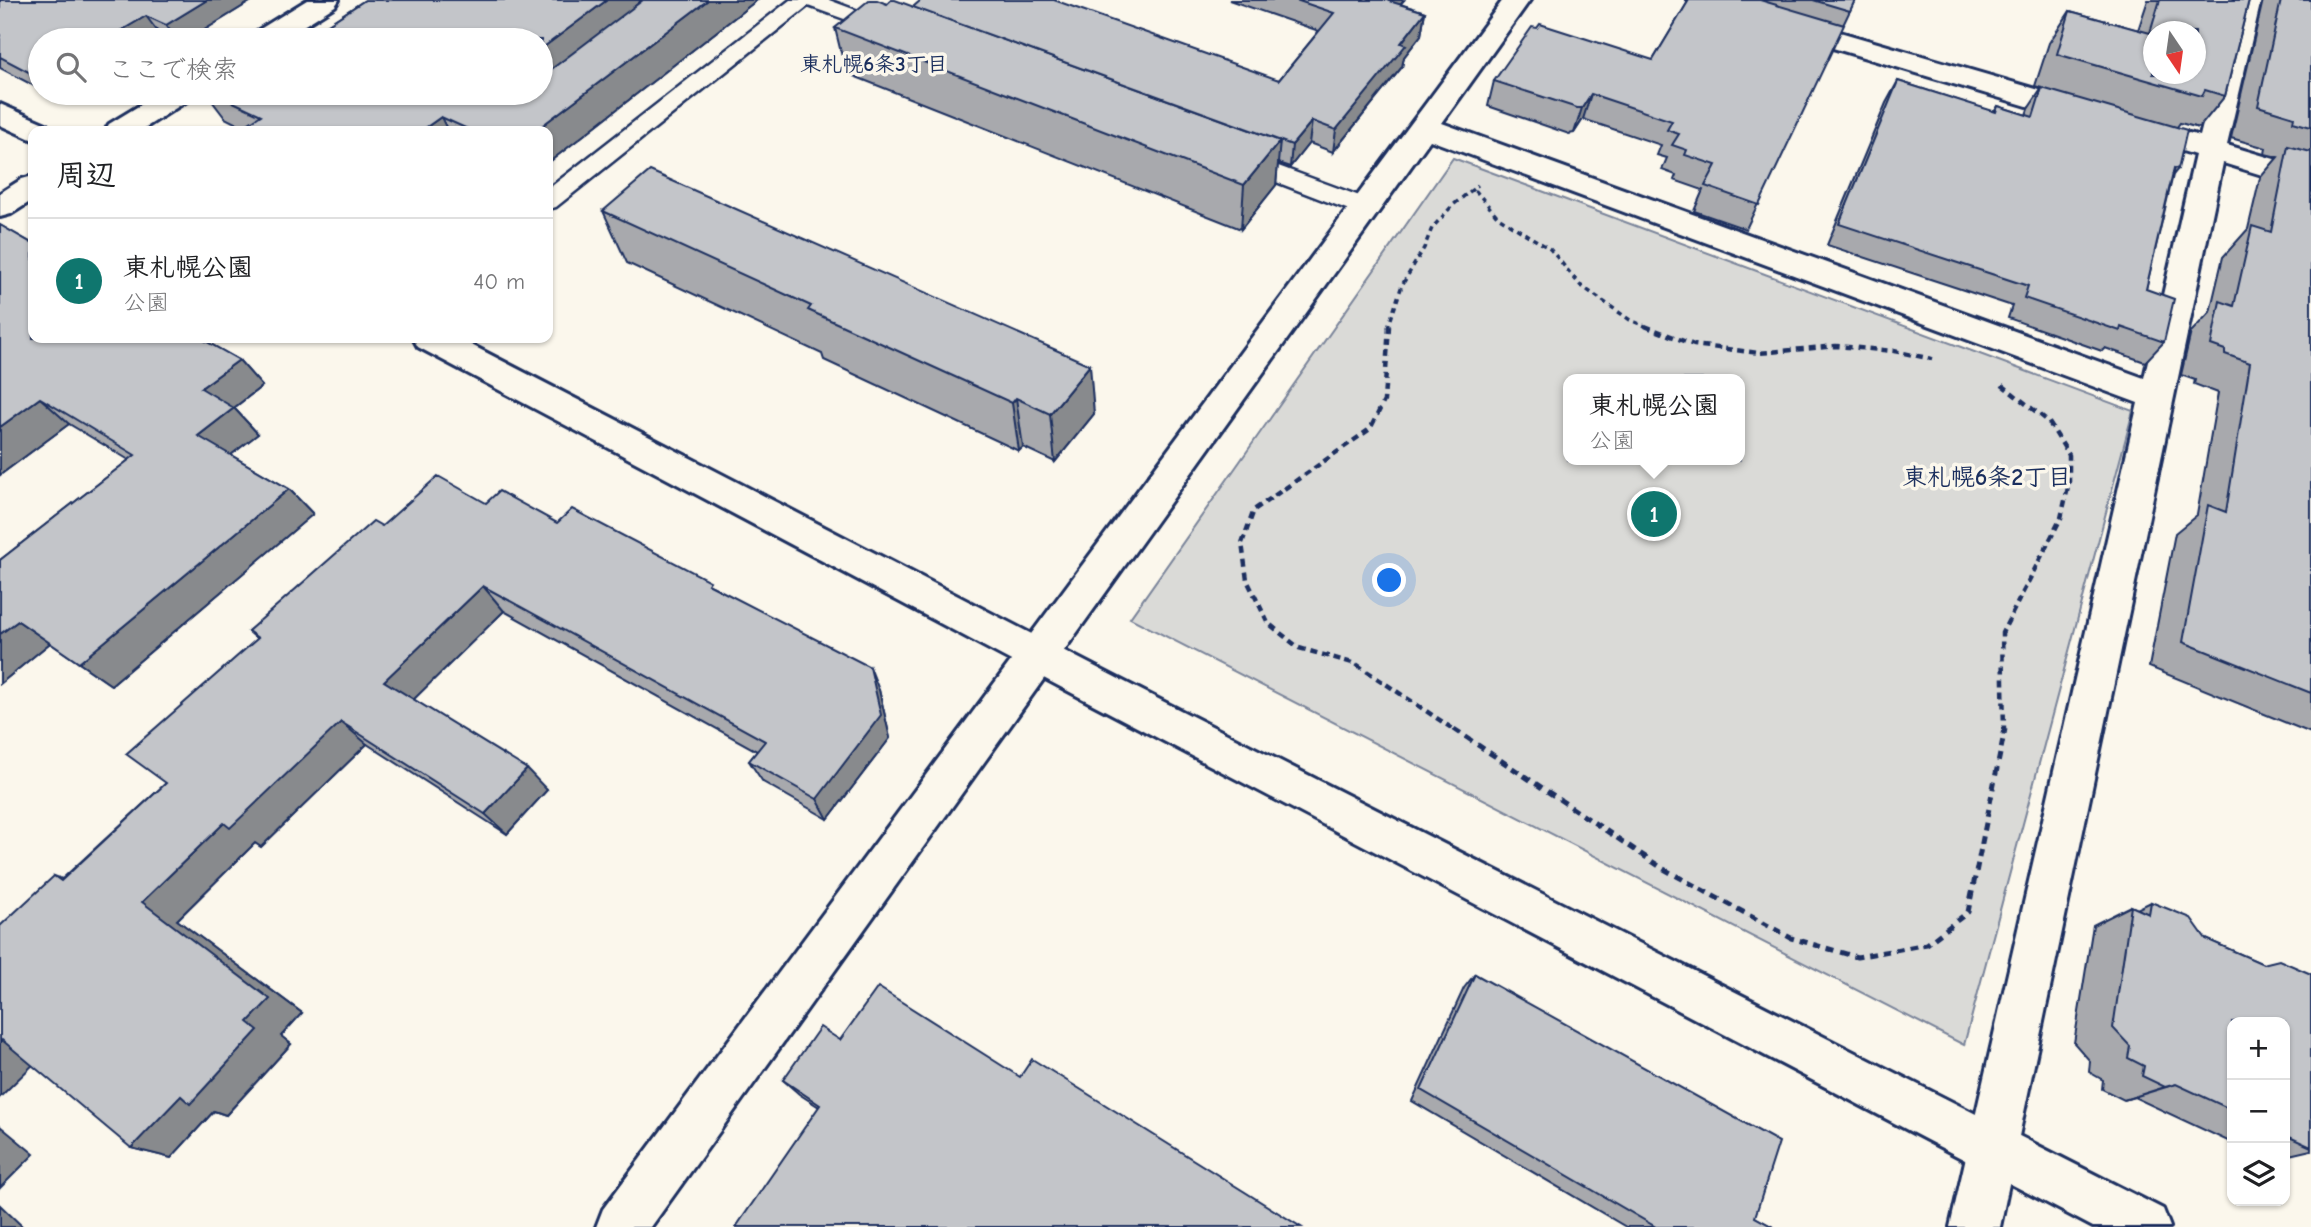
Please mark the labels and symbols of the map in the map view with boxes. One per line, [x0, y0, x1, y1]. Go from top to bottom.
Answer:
north arrow [2143, 21, 2206, 84]
district label: 東札幌6条3丁目 [800, 52, 948, 76]
district label: 東札幌6条2丁目 [1903, 463, 2071, 491]
pin: 1 [1631, 488, 1677, 540]
your location [1372, 563, 1406, 597]

